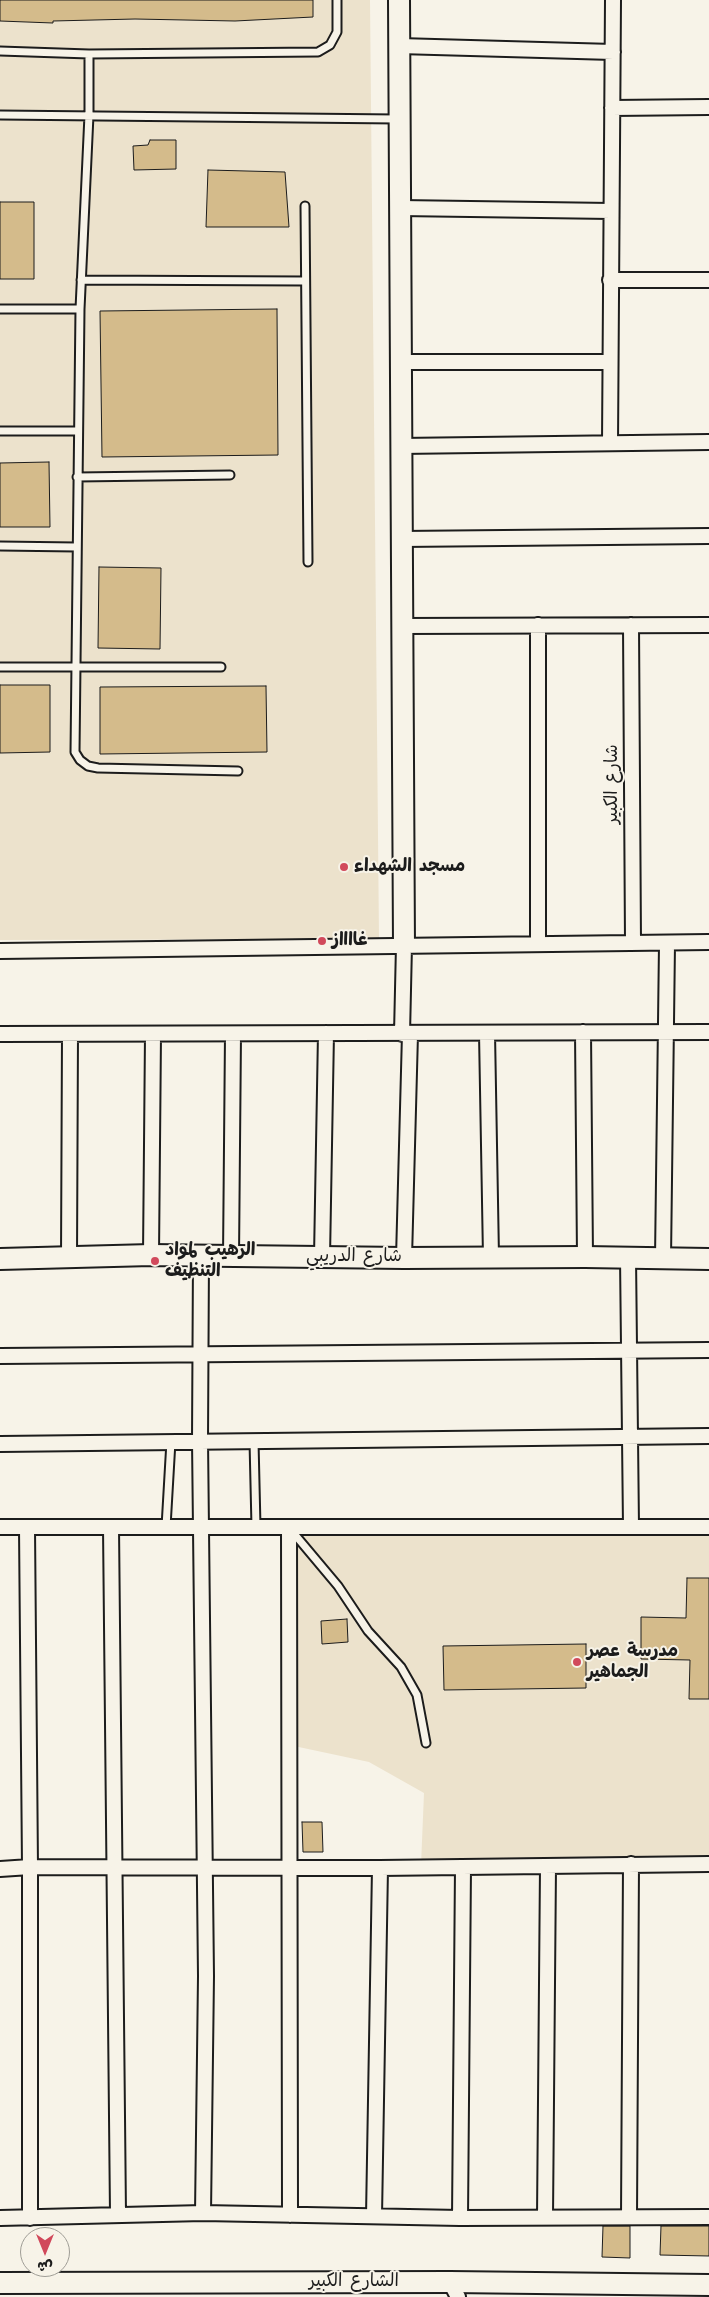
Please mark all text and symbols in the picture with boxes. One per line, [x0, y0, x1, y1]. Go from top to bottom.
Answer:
street label: شارع الكبير [602, 744, 624, 824]
place label: مسجد الشهداء [354, 856, 465, 878]
marker: مسجد الشهداء [338, 861, 350, 873]
place label: غااااز [332, 930, 367, 952]
marker: غااااز [316, 935, 328, 947]
place label: الرهيب لمواد التنظيف [165, 1240, 255, 1282]
street label: شارع الدريبي [306, 1246, 402, 1268]
marker: الرهيب لمواد التنظيف [149, 1255, 161, 1267]
place label: مدرسة عصر الجماهير [587, 1641, 678, 1684]
marker: مدرسة عصر الجماهير [571, 1656, 583, 1668]
north arrow [20, 2227, 70, 2277]
text: ش [37, 2256, 53, 2276]
street label: الشارع الكبير [309, 2271, 399, 2293]

